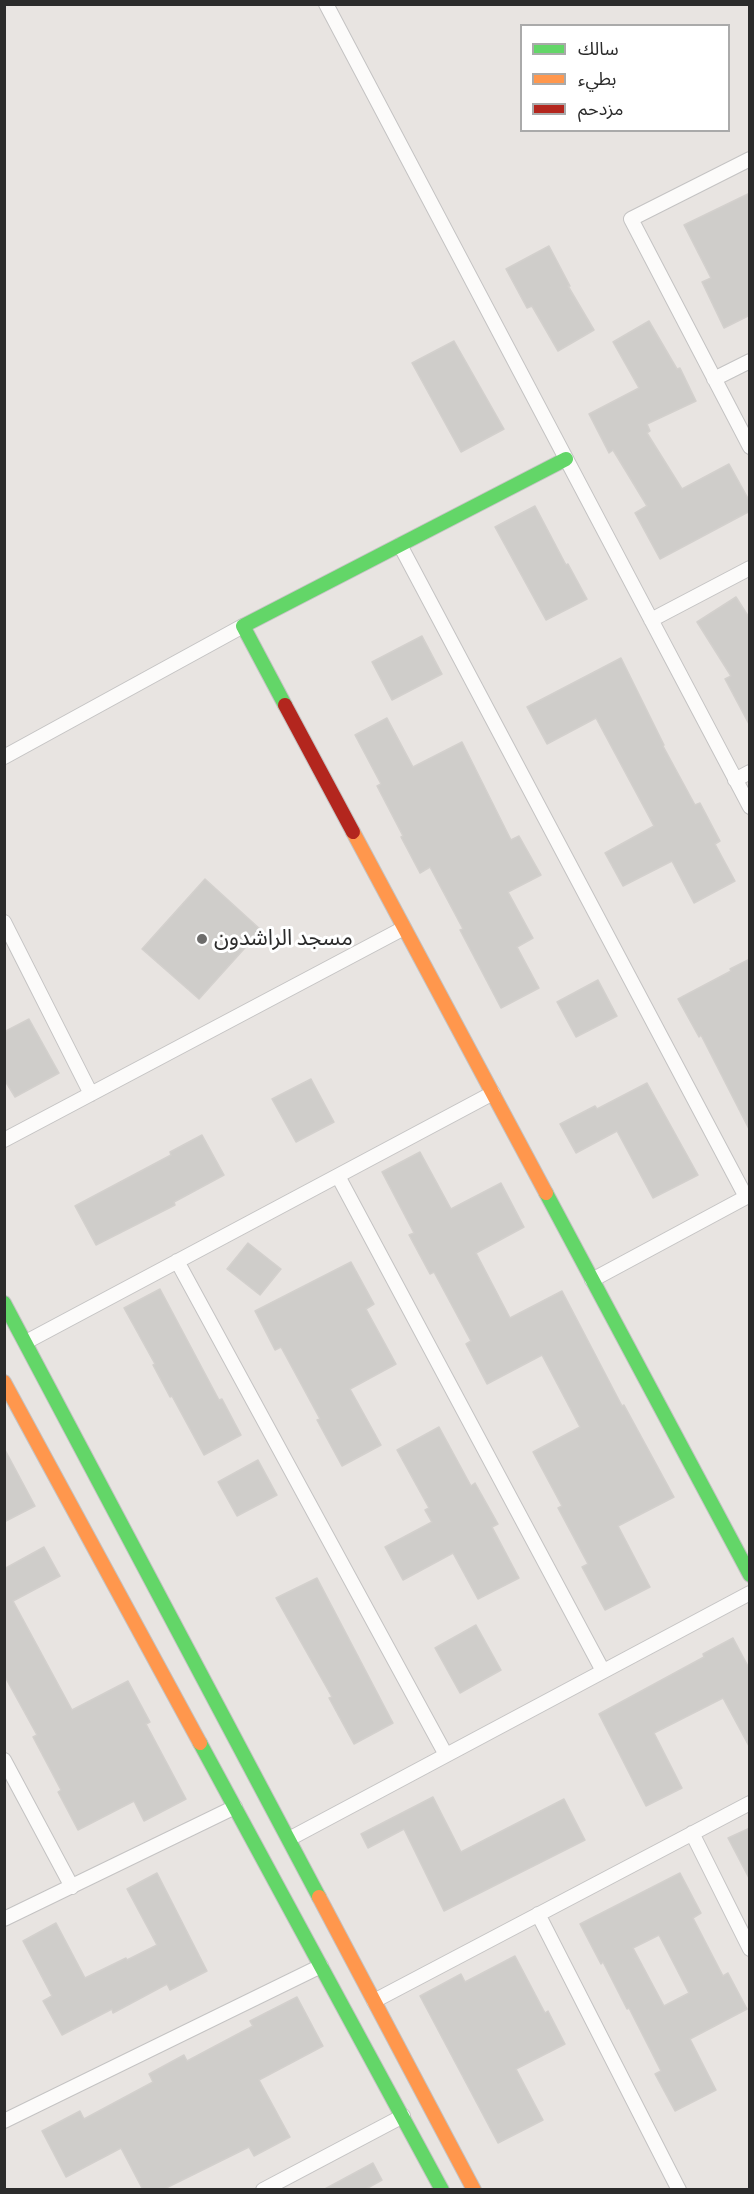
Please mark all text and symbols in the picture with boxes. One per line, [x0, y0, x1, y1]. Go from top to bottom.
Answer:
legend [520, 24, 730, 132]
text: سالك [578, 37, 619, 60]
text: بطيء [578, 67, 616, 90]
text: مزدحم [578, 97, 623, 120]
place label: مسجد الراشدون [214, 926, 353, 952]
marker: مسجد الراشدون [195, 932, 209, 946]

